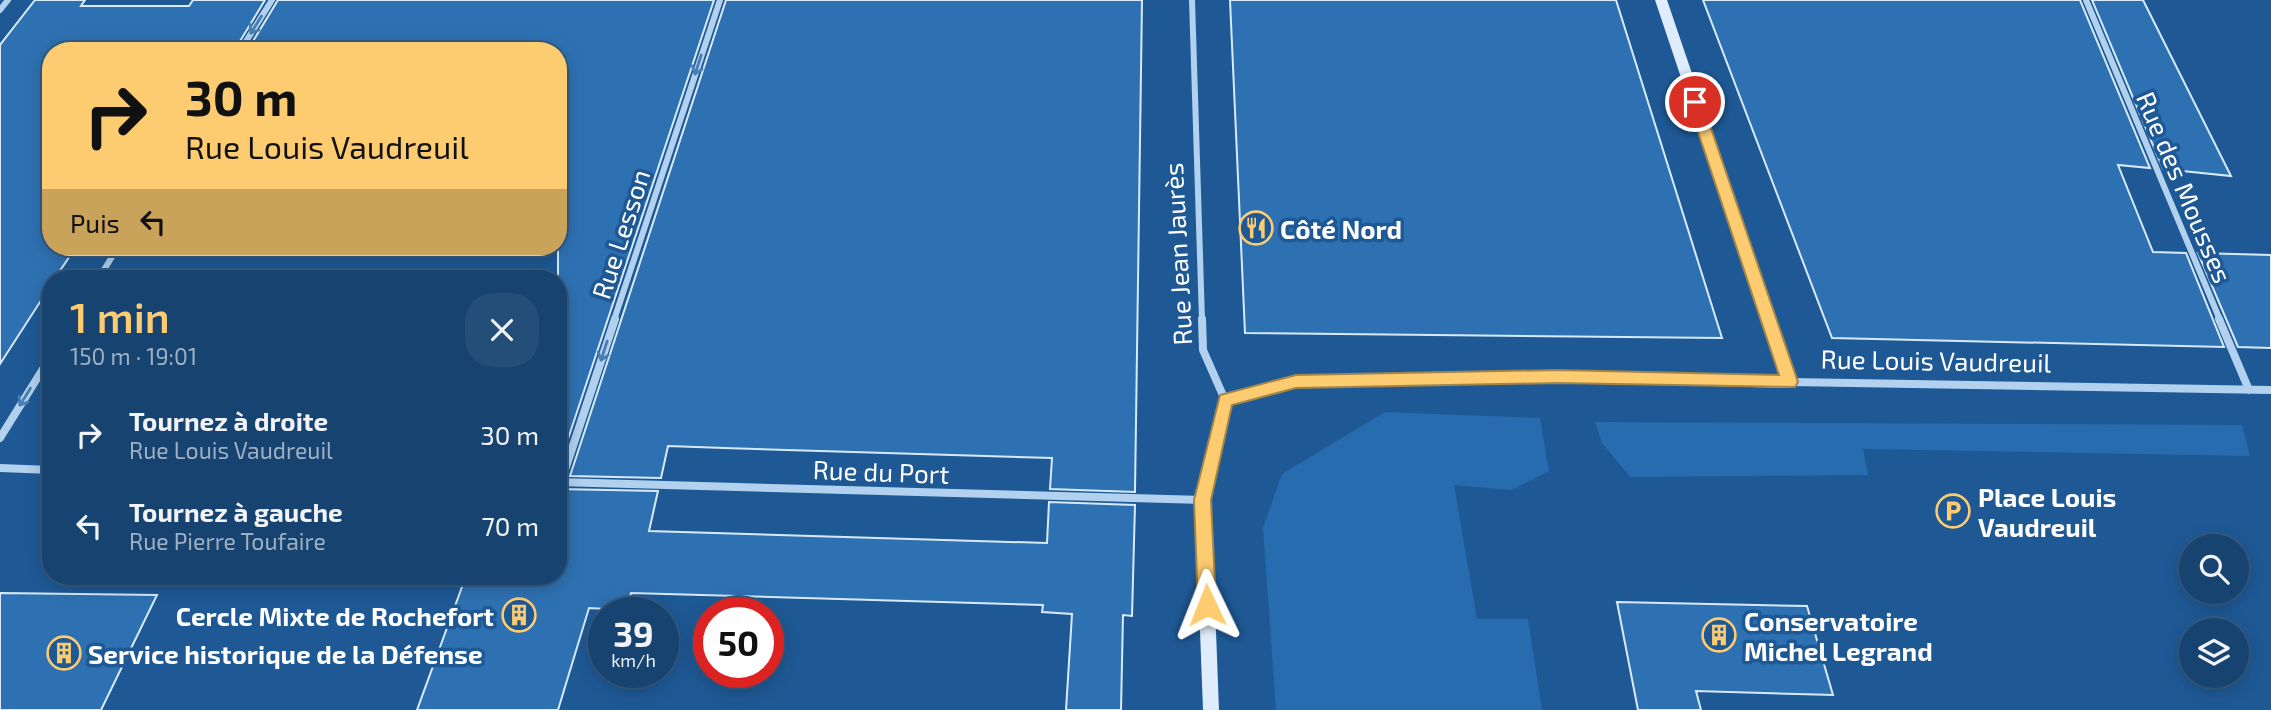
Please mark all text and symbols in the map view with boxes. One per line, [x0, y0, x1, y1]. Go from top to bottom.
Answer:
one-way arrow [248, 15, 262, 35]
one-way arrow [691, 53, 704, 75]
text: 30 m [185, 67, 297, 126]
icon: right [70, 70, 161, 161]
pin [1665, 72, 1725, 132]
icon: arrive [1676, 83, 1714, 121]
street label: Rue des Mousses [2131, 87, 2239, 287]
text: Rue Louis Vaudreuil [185, 127, 469, 165]
street label: Rue Jean Jaurès [1157, 162, 1197, 346]
street label: Rue Lesson [585, 165, 655, 303]
icon: left [134, 203, 172, 241]
text: Puis [70, 207, 120, 238]
restaurant icon: Côté Nord [1237, 209, 1275, 247]
place label: Côté Nord [1280, 213, 1402, 244]
text: 1 min [70, 291, 170, 341]
button: close [465, 293, 539, 367]
one-way arrow [597, 339, 609, 361]
text: 150 m · 19:01 [70, 342, 197, 370]
street label: Rue Louis Vaudreuil [1820, 342, 2052, 378]
one-way arrow [18, 386, 32, 406]
text: Tournez à droite [129, 405, 328, 436]
icon: right [70, 416, 108, 454]
text: 30 m [480, 419, 539, 450]
text: Rue Louis Vaudreuil [129, 436, 333, 464]
street label: Rue du Port [812, 453, 950, 489]
place label: Place Louis Vaudreuil [1978, 481, 2116, 542]
parking icon: Place Louis Vaudreuil [1934, 492, 1972, 530]
text: Tournez à gauche [129, 496, 343, 527]
icon: left [70, 507, 108, 545]
text: 70 m [481, 510, 539, 541]
text: Rue Pierre Toufaire [129, 527, 326, 555]
map controls [2179, 534, 2249, 688]
button: search [2179, 534, 2249, 604]
position arrow [1170, 568, 1244, 642]
building icon: Cercle Mixte de Rochefort [500, 596, 538, 634]
speed limit sign: 50 [693, 597, 784, 688]
place label: Cercle Mixte de Rochefort [176, 600, 494, 631]
place label: Conservatoire Michel Legrand [1744, 605, 1933, 666]
text: 39 [613, 612, 654, 654]
building icon: Conservatoire Michel Legrand [1700, 616, 1738, 654]
button: layers [2179, 618, 2249, 688]
building icon: Service historique de la Défense [45, 634, 83, 672]
place label: Service historique de la Défense [88, 638, 483, 669]
text: km/h [611, 649, 656, 671]

